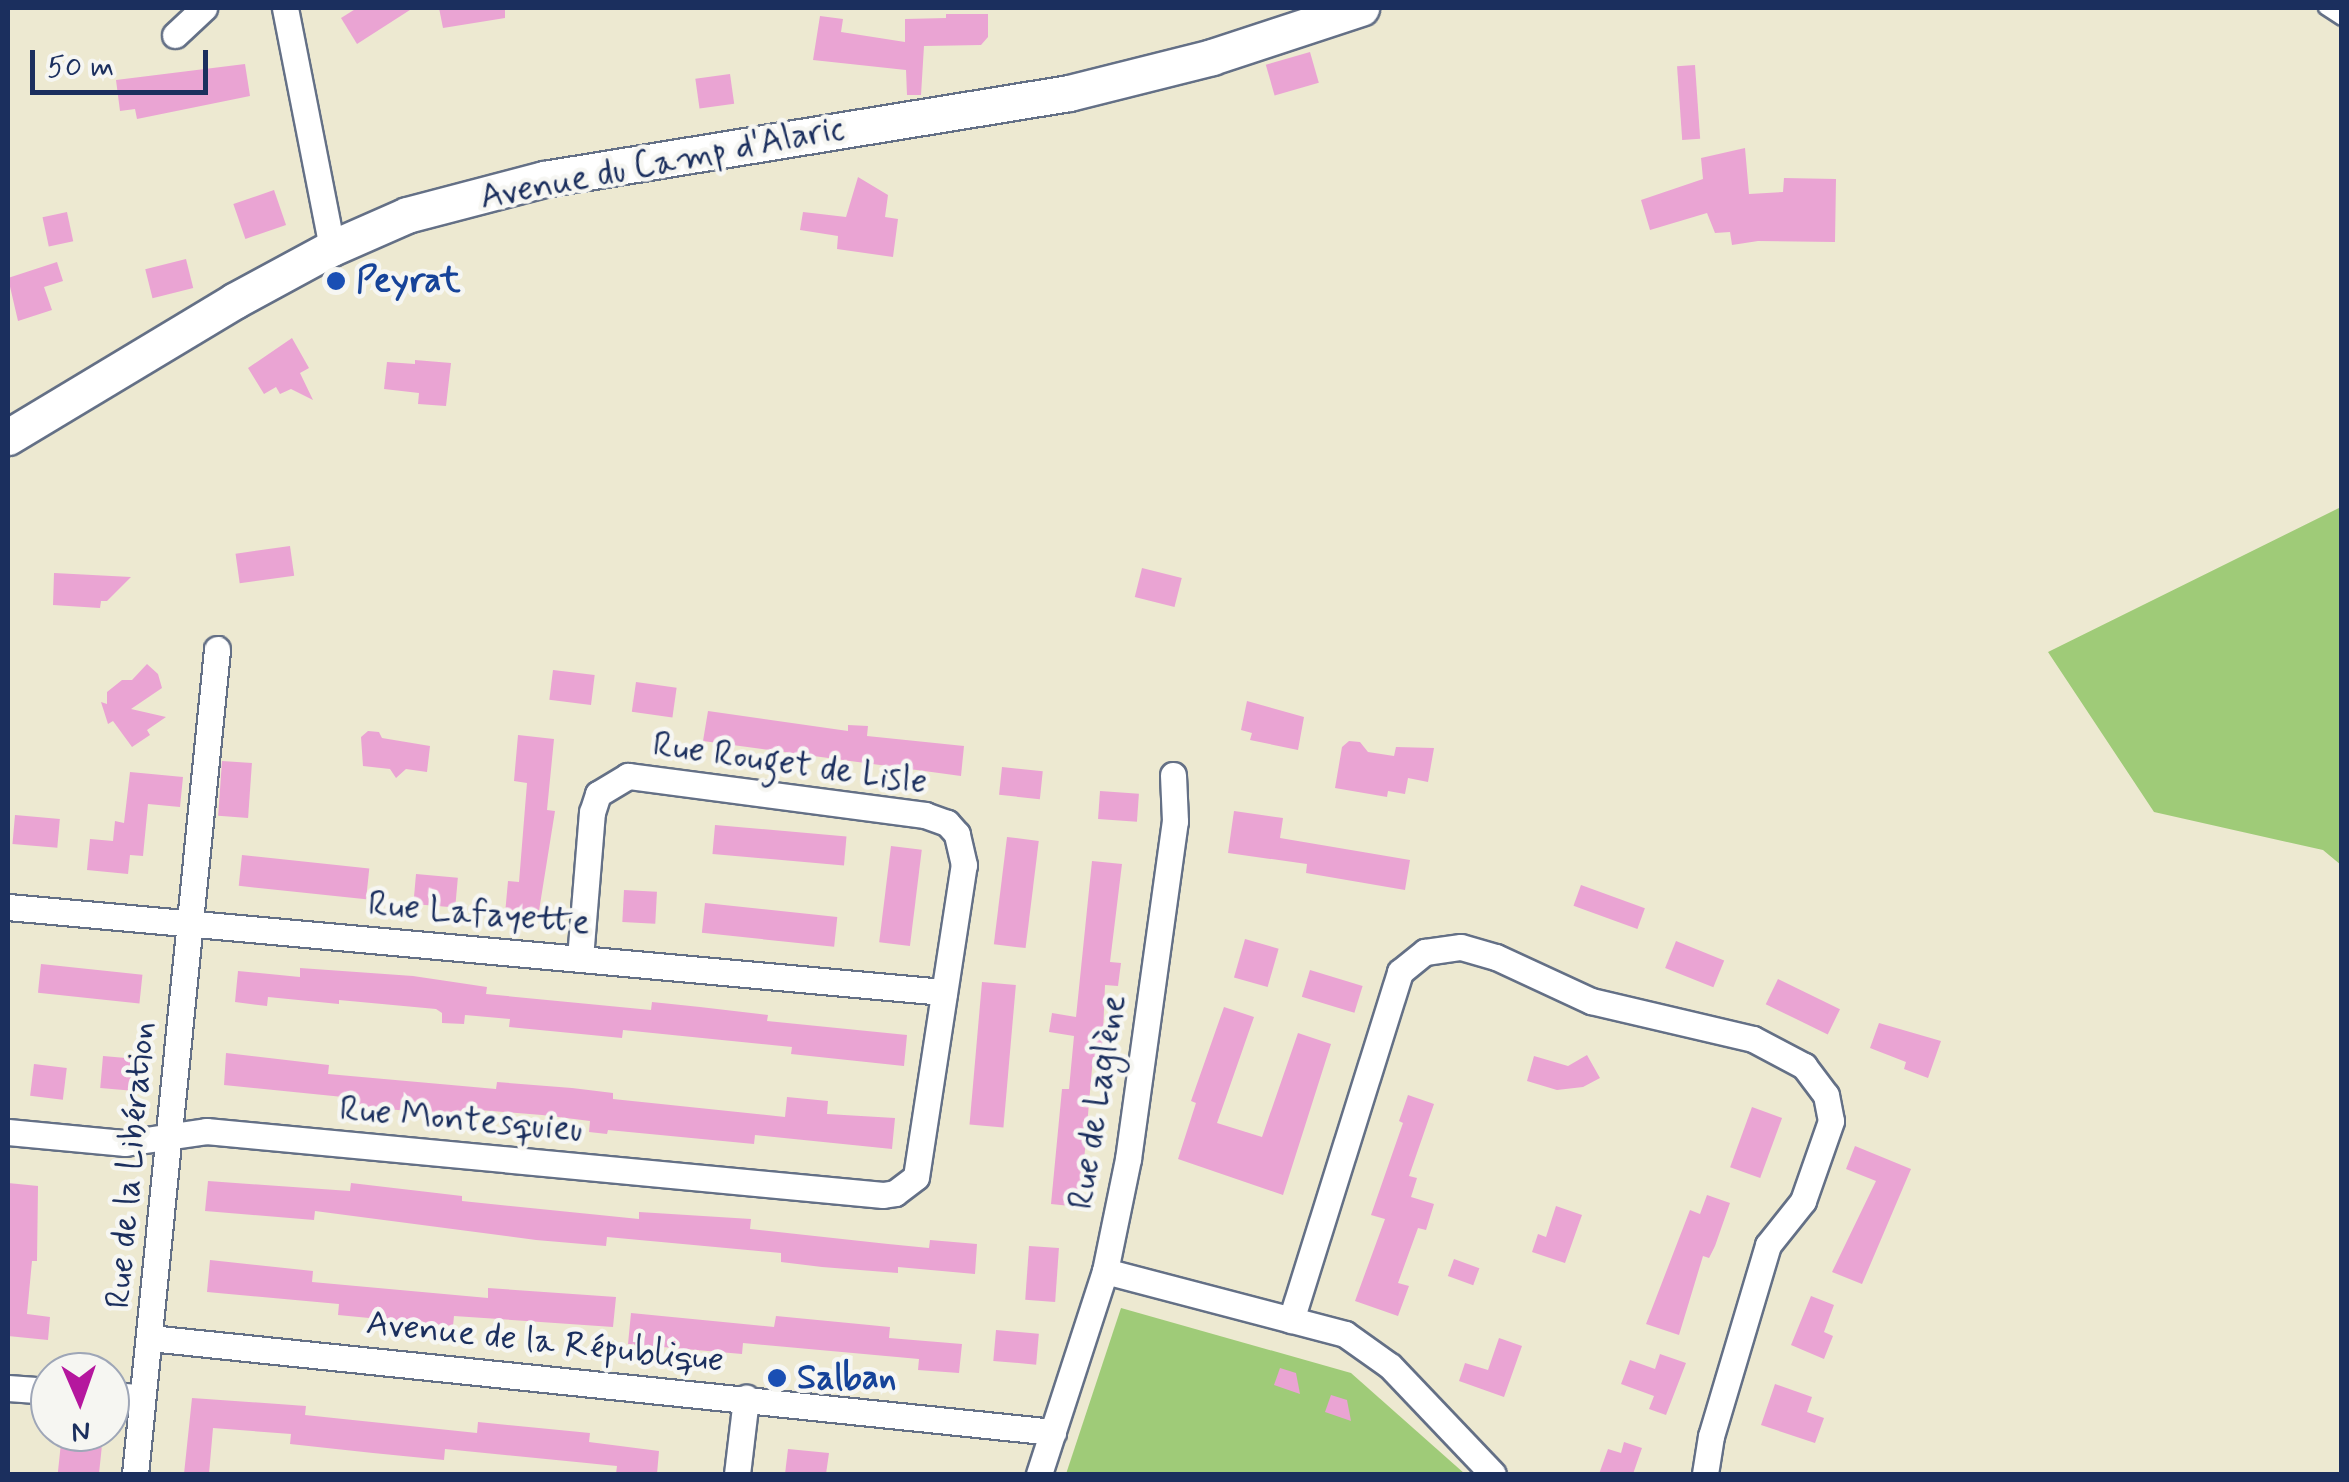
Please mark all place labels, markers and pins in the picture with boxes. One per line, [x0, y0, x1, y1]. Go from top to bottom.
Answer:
place label: Peyrat [356, 260, 461, 302]
marker: Peyrat [325, 270, 347, 292]
place label: Salban [797, 1357, 896, 1399]
marker: Salban [766, 1367, 788, 1389]

